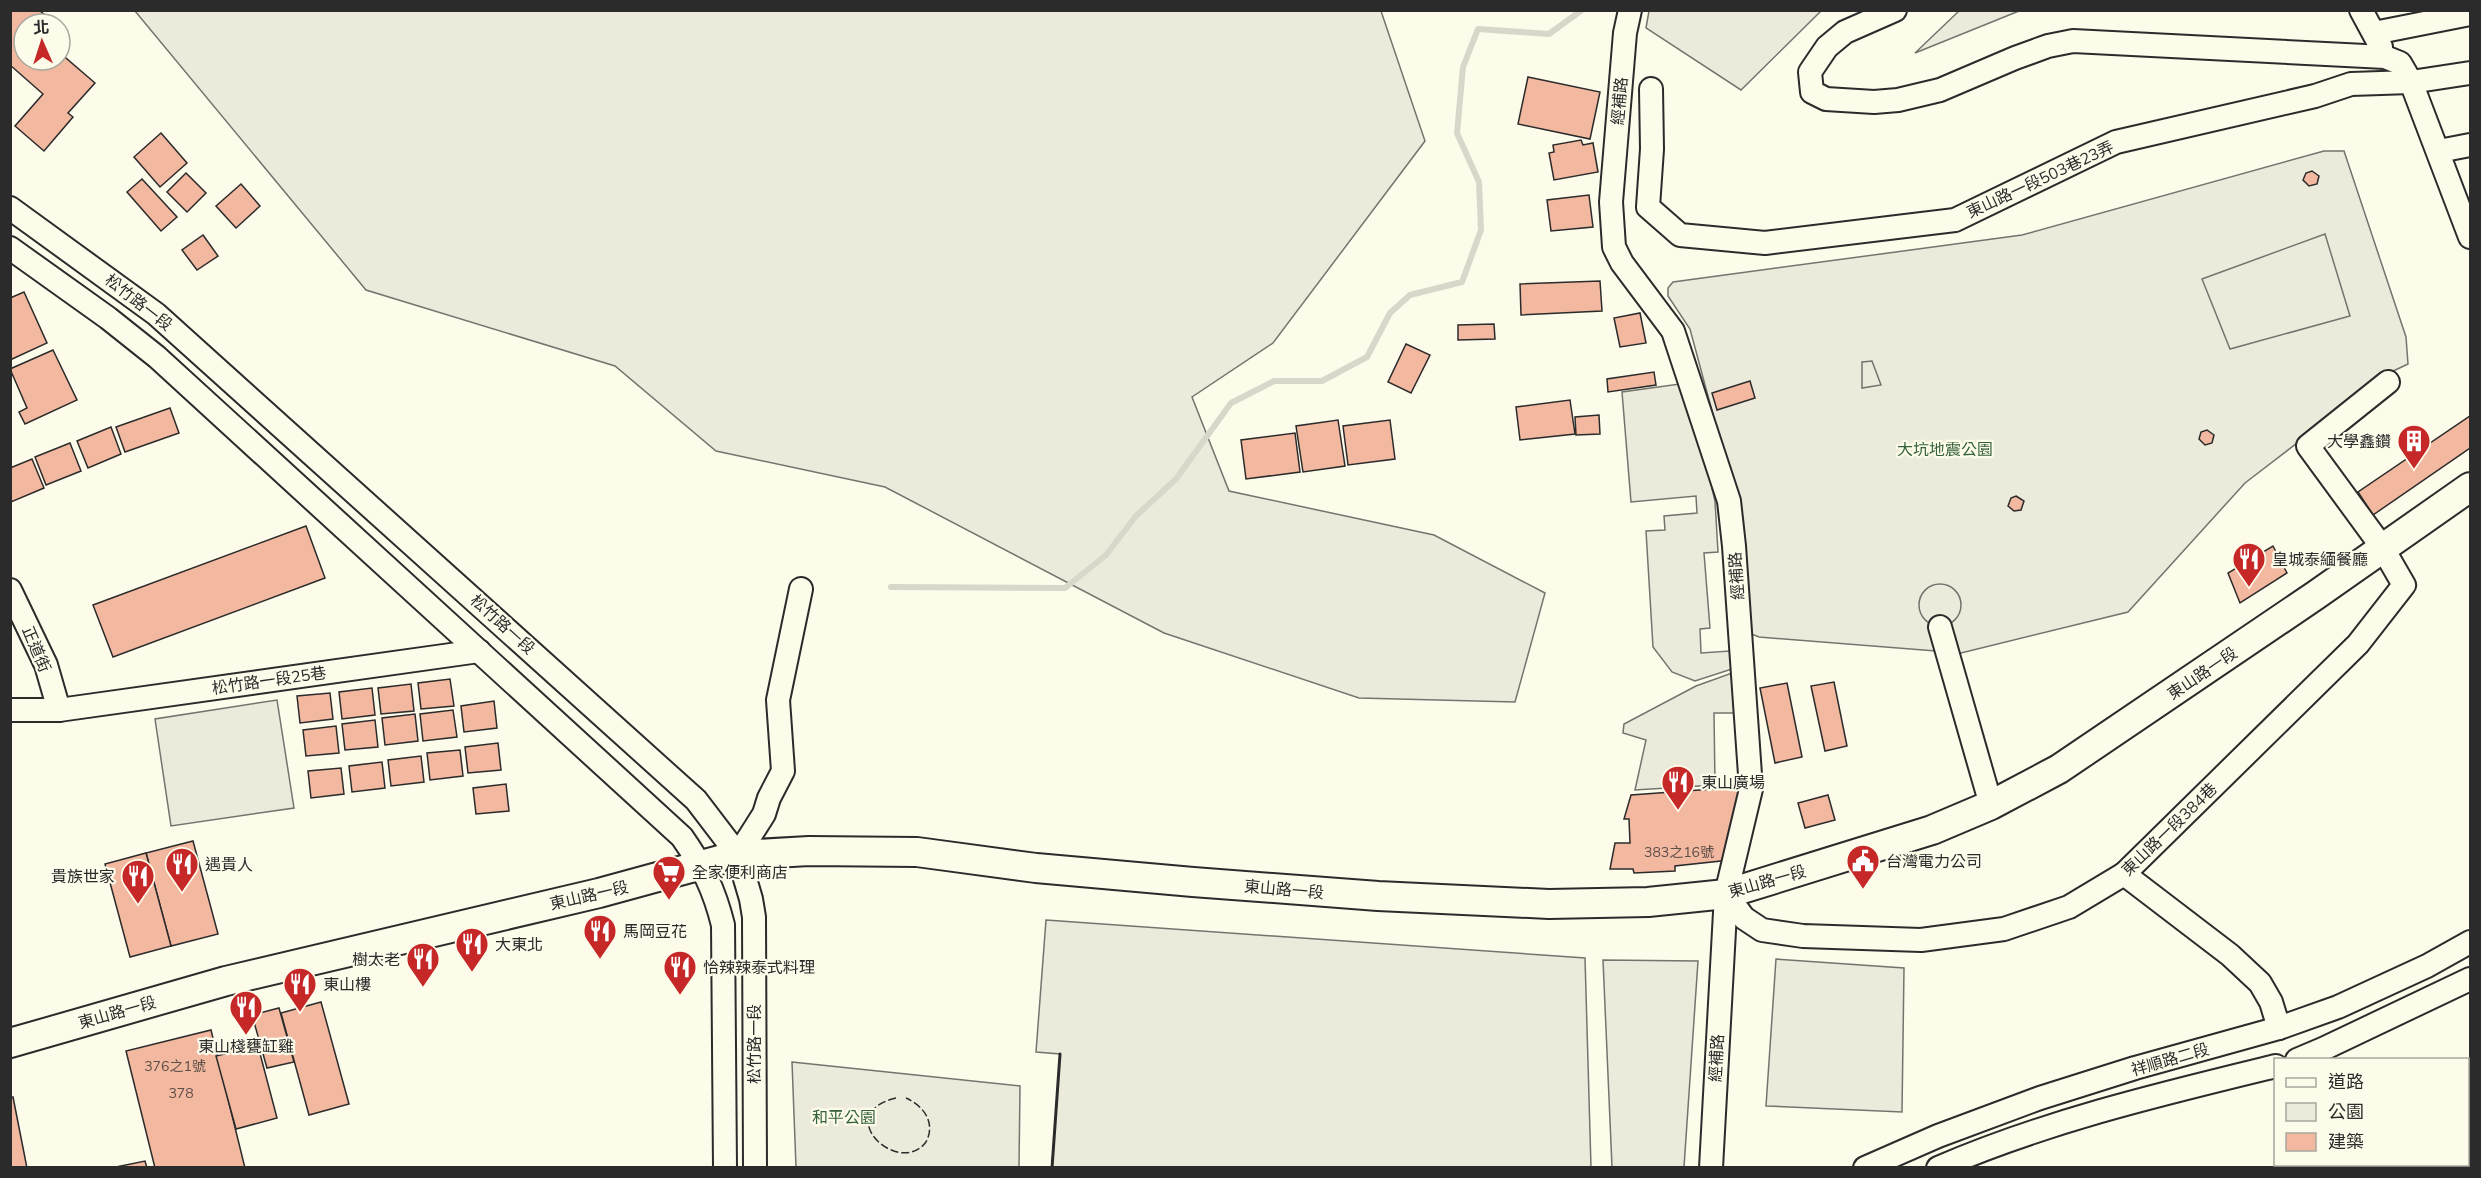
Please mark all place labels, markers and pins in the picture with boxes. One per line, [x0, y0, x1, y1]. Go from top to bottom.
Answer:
building icon: 大學鑫鑽 [2396, 423, 2432, 470]
place label: 大學鑫鑽 [2327, 431, 2391, 451]
restaurant icon: 皇城泰緬餐廳 [2231, 541, 2267, 588]
place label: 皇城泰緬餐廳 [2272, 549, 2368, 569]
restaurant icon: 東山廣場 [1660, 764, 1696, 811]
place label: 東山廣場 [1701, 772, 1765, 792]
public building icon: 台灣電力公司 [1845, 843, 1881, 890]
restaurant icon: 遇貴人 [164, 846, 200, 893]
place label: 台灣電力公司 [1886, 851, 1982, 871]
place label: 遇貴人 [205, 854, 253, 874]
supermarket icon: 全家便利商店 [651, 854, 687, 901]
restaurant icon: 貴族世家 [120, 858, 156, 905]
place label: 全家便利商店 [692, 862, 788, 882]
place label: 貴族世家 [51, 866, 115, 886]
restaurant icon: 馬岡豆花 [582, 913, 618, 960]
place label: 馬岡豆花 [623, 921, 687, 941]
restaurant icon: 大東北 [454, 926, 490, 973]
place label: 大東北 [495, 934, 543, 954]
restaurant icon: 樹太老 [405, 941, 441, 988]
place label: 樹太老 [352, 949, 400, 969]
restaurant icon: 恰辣辣泰式料理 [662, 949, 698, 996]
place label: 恰辣辣泰式料理 [703, 957, 815, 977]
restaurant icon: 東山樓 [282, 966, 318, 1013]
place label: 東山樓 [323, 974, 371, 994]
restaurant icon: 東山棧甕缸雞 [228, 989, 264, 1036]
place label: 東山棧甕缸雞 [198, 1036, 294, 1056]

